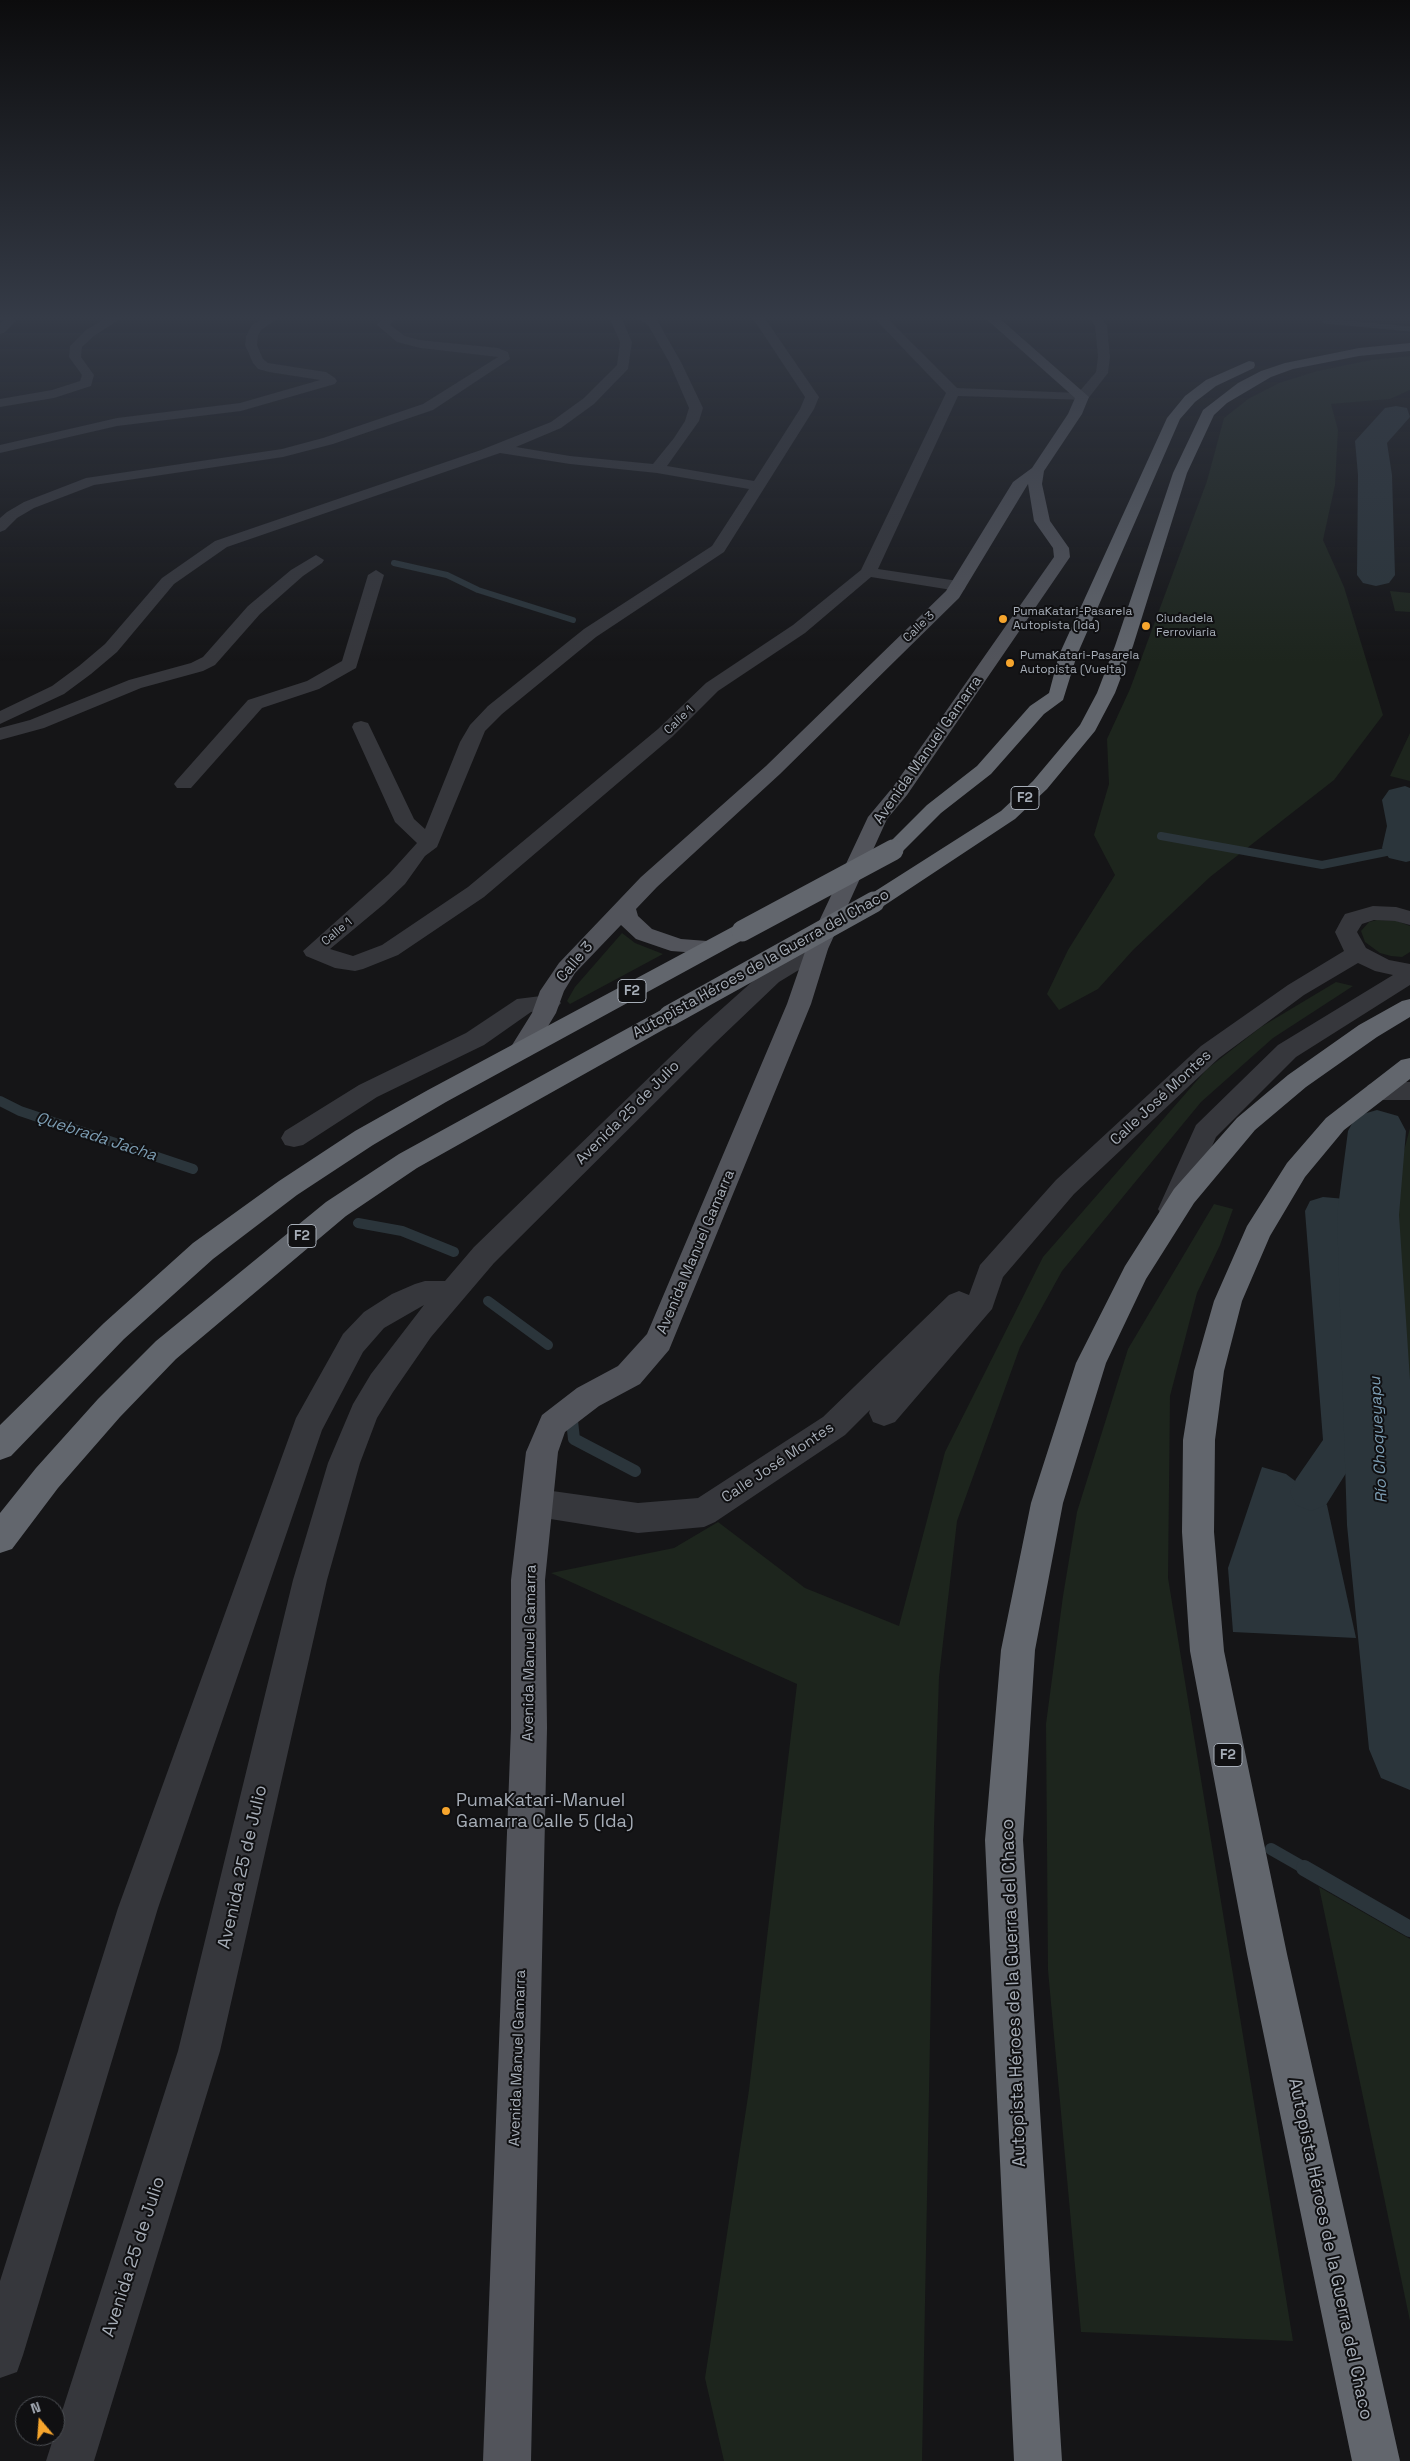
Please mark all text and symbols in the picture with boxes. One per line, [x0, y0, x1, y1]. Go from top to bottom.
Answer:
place label: PumaKatari-Pasarela Autopista (Ida) [1013, 605, 1132, 633]
street label: Calle 3 [900, 609, 938, 645]
place label: Ciudadela Ferroviaria [1156, 612, 1216, 640]
marker: PumaKatari-Pasarela Autopista (Ida) [997, 613, 1009, 625]
marker: Ciudadela Ferroviaria [1140, 620, 1152, 632]
place label: PumaKatari-Pasarela Autopista (Vuelta) [1020, 649, 1139, 677]
marker: PumaKatari-Pasarela Autopista (Vuelta) [1004, 657, 1016, 669]
street label: Avenida Manuel Gamarra [870, 672, 986, 828]
street label: Calle 1 [661, 702, 697, 738]
road number: F2 [1011, 786, 1039, 810]
street label: Autopista Héroes de la Guerra del Chaco [630, 886, 892, 1042]
street label: Calle 1 [319, 915, 355, 949]
street label: Calle 3 [553, 938, 597, 986]
road number: F2 [618, 979, 646, 1002]
street label: Calle José Montes [1107, 1047, 1215, 1149]
street label: Avenida 25 de Julio [572, 1057, 684, 1169]
water label: Quebrada Jacha [33, 1109, 159, 1165]
street label: Avenida Manuel Gamarra [653, 1167, 739, 1337]
road number: F2 [288, 1224, 316, 1248]
water label: Río Choqueyapu [1366, 1376, 1392, 1504]
street label: Calle José Montes [718, 1419, 838, 1507]
street label: Avenida Manuel Gamarra [519, 1564, 541, 1742]
road number: F2 [1214, 1744, 1242, 1766]
street label: Avenida 25 de Julio [214, 1783, 272, 1951]
place label: PumaKatari-Manuel Gamarra Calle 5 (Ida) [456, 1790, 633, 1832]
marker: PumaKatari-Manuel Gamarra Calle 5 (Ida) [440, 1805, 452, 1817]
street label: Autopista Héroes de la Guerra del Chaco [997, 1818, 1031, 2168]
street label: Avenida Manuel Gamarra [506, 1969, 530, 2147]
street label: Autopista Héroes de la Guerra del Chaco [1283, 2076, 1377, 2422]
street label: Avenida 25 de Julio [98, 2174, 170, 2340]
north arrow [15, 2396, 65, 2446]
text: N [28, 2398, 43, 2418]

